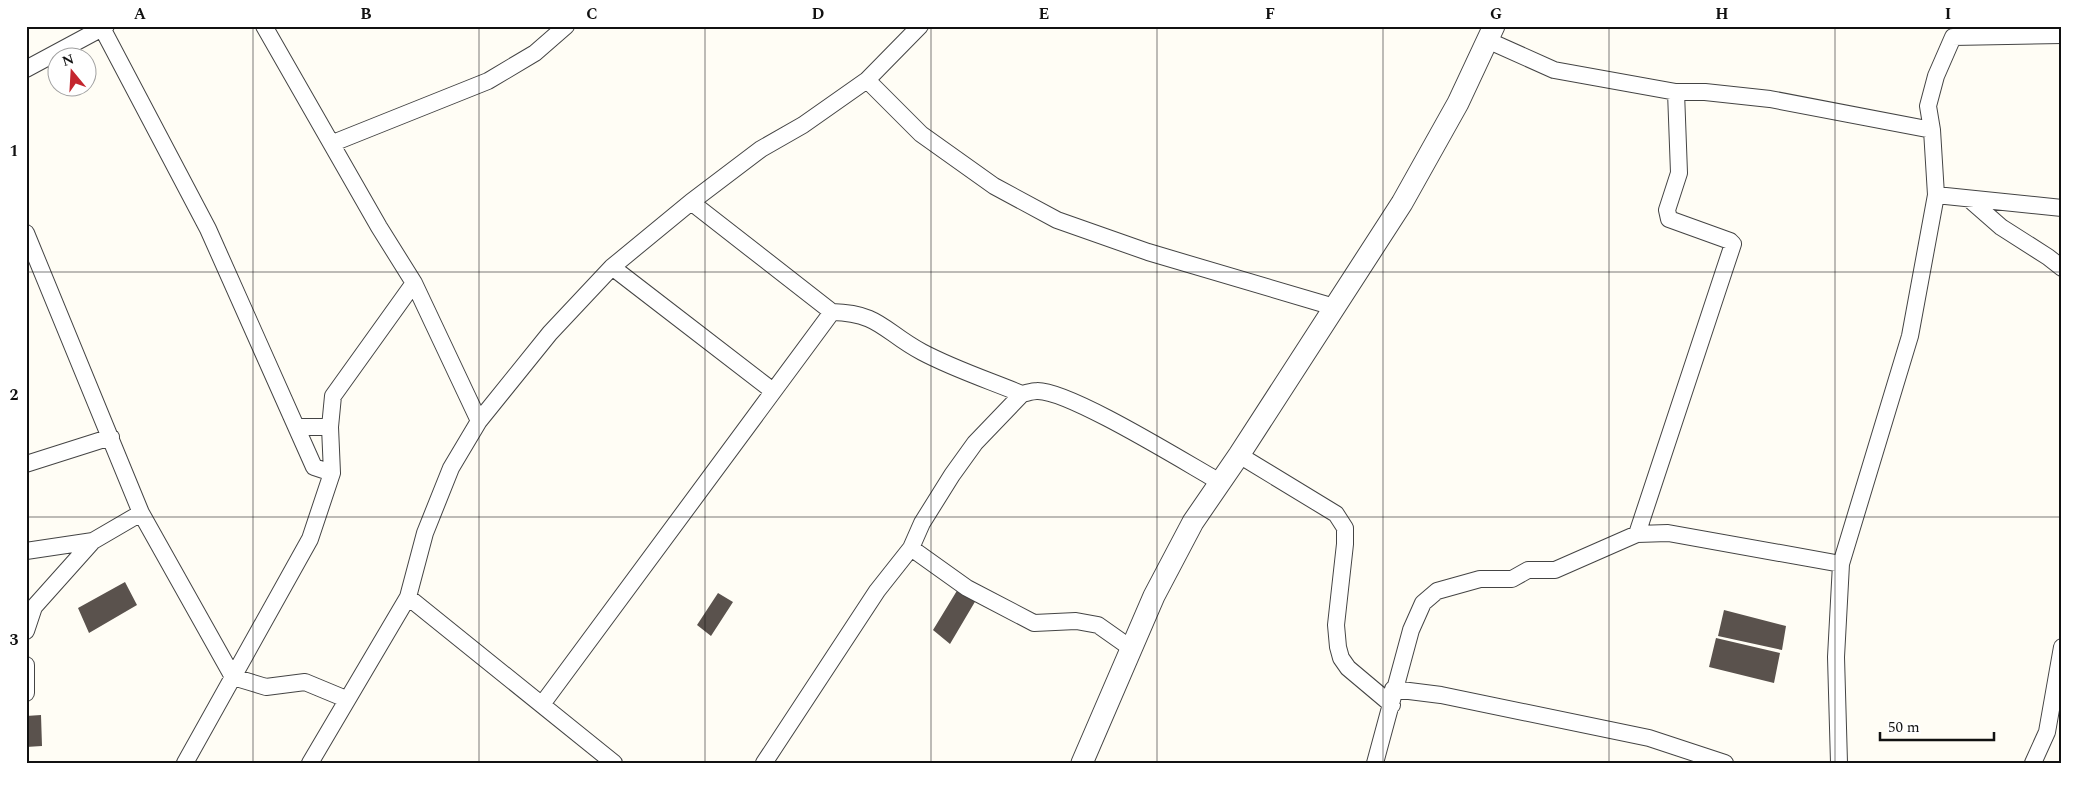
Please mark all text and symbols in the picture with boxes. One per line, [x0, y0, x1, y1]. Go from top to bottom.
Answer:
text: A [134, 2, 147, 26]
text: B [360, 2, 372, 26]
text: C [586, 2, 598, 26]
text: D [812, 2, 825, 26]
text: E [1039, 2, 1049, 26]
text: F [1265, 2, 1275, 26]
text: G [1490, 2, 1502, 26]
text: H [1715, 2, 1729, 26]
text: I [1945, 2, 1951, 26]
north arrow [48, 48, 98, 98]
text: N [59, 48, 77, 72]
text: 1 [10, 139, 18, 163]
text: 2 [10, 383, 19, 407]
text: 3 [10, 628, 19, 652]
scale bar [1880, 709, 1994, 741]
text: 50 m [1888, 716, 1920, 739]

